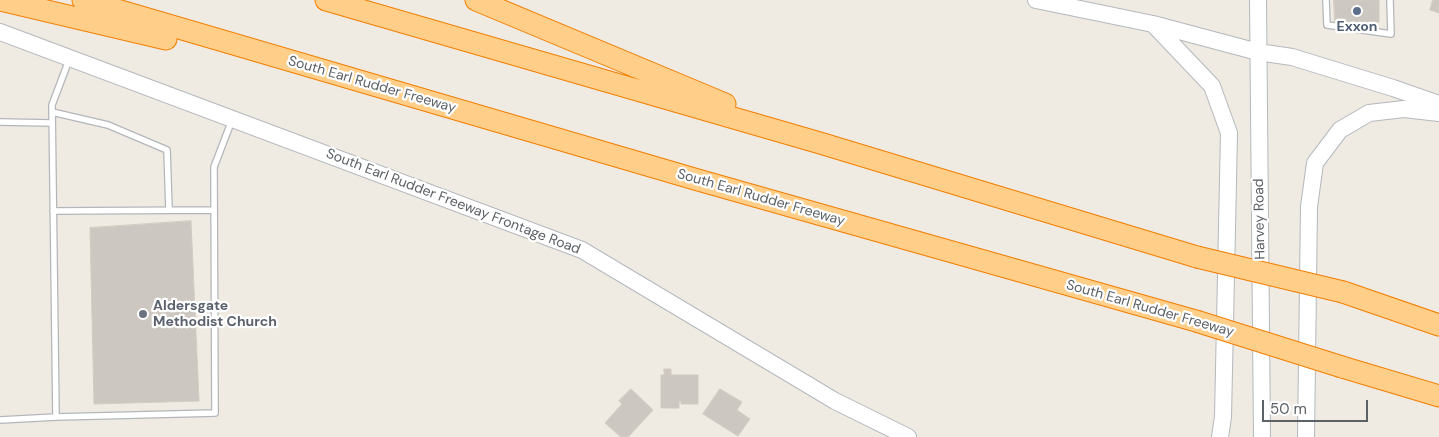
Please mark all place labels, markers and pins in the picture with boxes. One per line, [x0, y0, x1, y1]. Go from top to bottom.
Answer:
marker: Exxon [1351, 5, 1363, 17]
place label: Exxon [1337, 19, 1377, 35]
place label: Aldersgate Methodist Church [153, 298, 277, 331]
marker: Aldersgate Methodist Church [137, 308, 149, 320]

